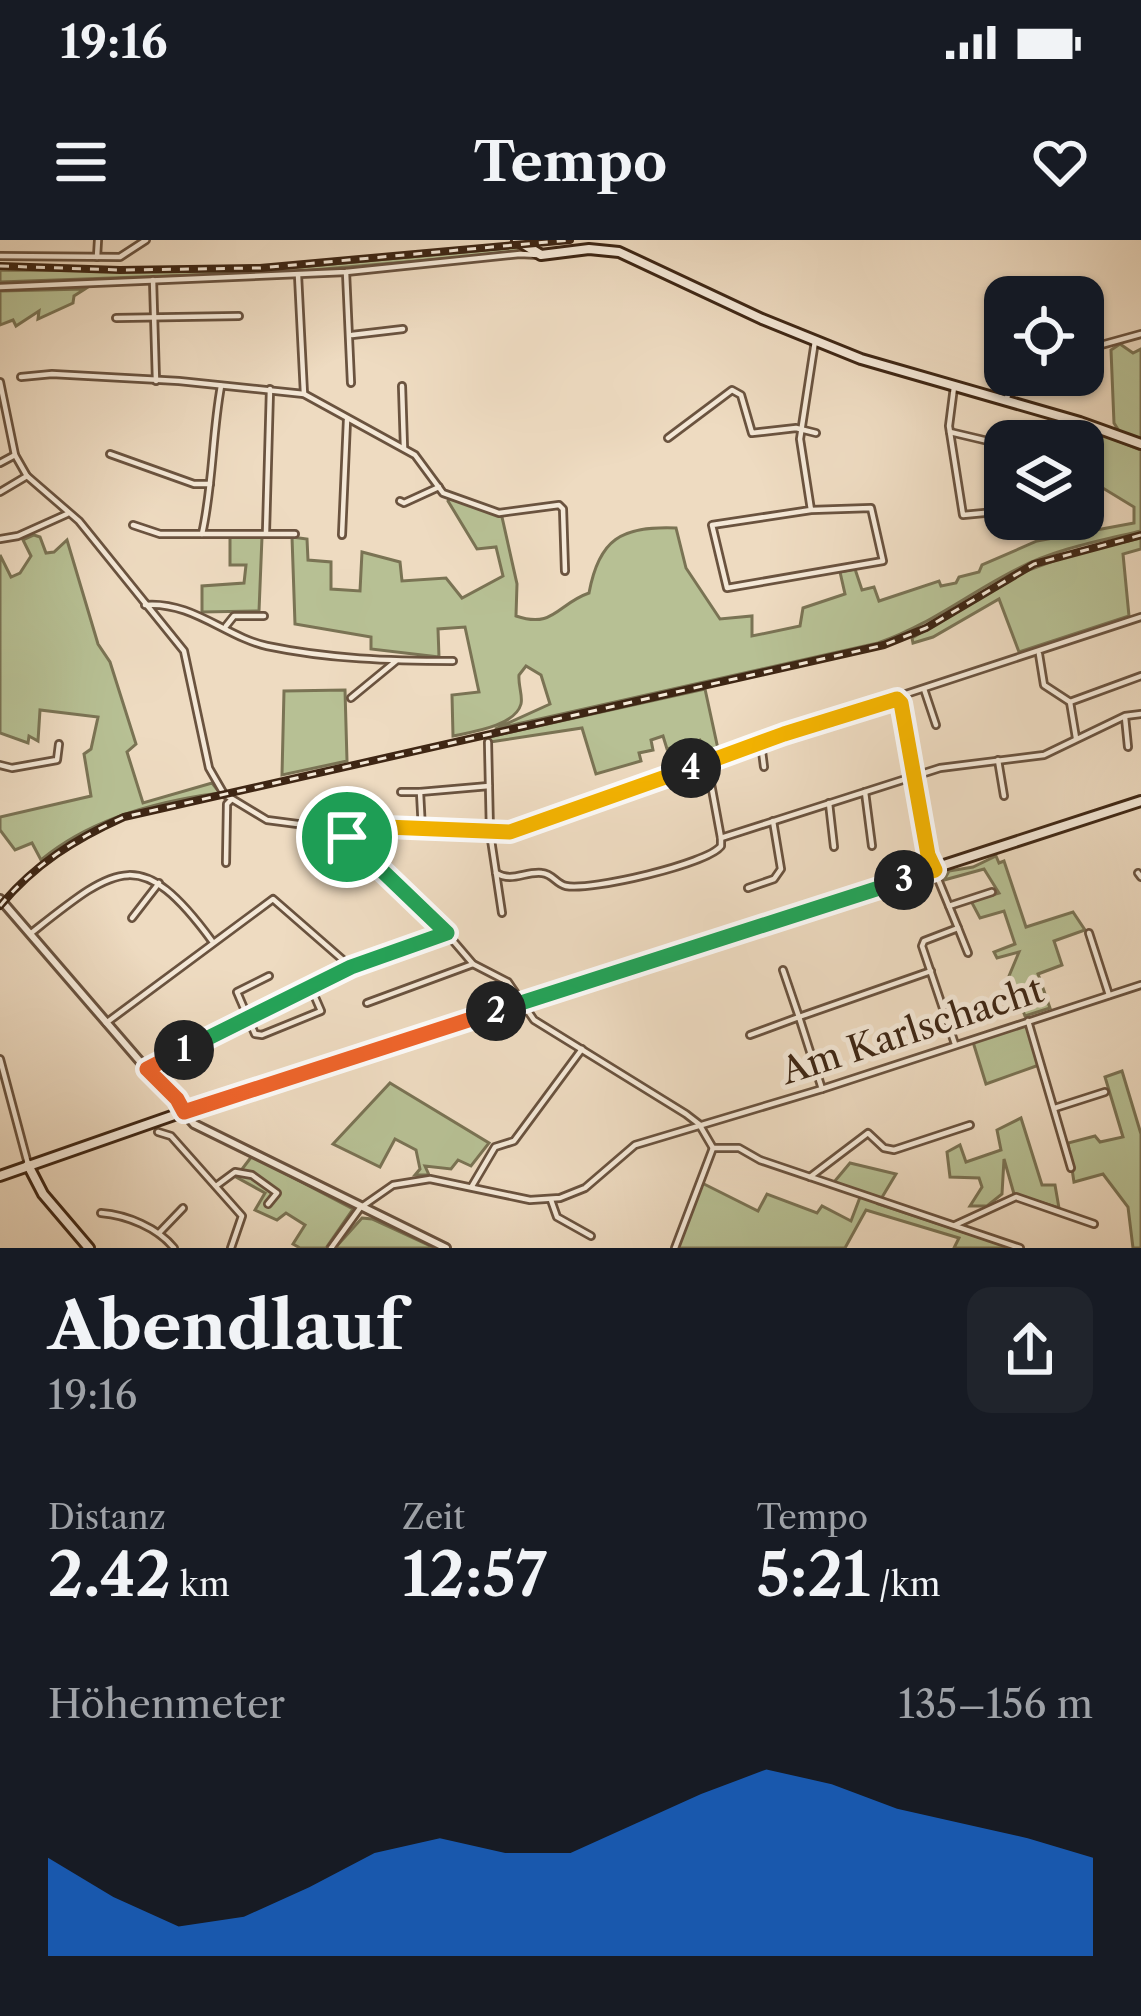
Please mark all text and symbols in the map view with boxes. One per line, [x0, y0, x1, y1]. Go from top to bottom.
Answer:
text: 19:16 [60, 14, 168, 70]
icon: menu [48, 129, 114, 195]
text: Tempo [474, 129, 667, 195]
icon: heart [1027, 129, 1093, 195]
map controls [984, 276, 1104, 540]
button: locate [984, 276, 1104, 396]
button: layers [984, 420, 1104, 540]
pin: 4 [661, 738, 721, 798]
text: 4 [681, 747, 701, 788]
pin [296, 786, 398, 888]
icon: arrive [314, 804, 380, 870]
pin: 3 [874, 850, 934, 910]
text: 3 [895, 859, 913, 900]
street label: Am Karlschacht [774, 967, 1049, 1093]
pin: 2 [466, 981, 526, 1041]
text: 2 [486, 990, 506, 1031]
pin: 1 [154, 1020, 214, 1080]
text: 1 [177, 1029, 191, 1070]
text: Abendlauf [48, 1285, 403, 1366]
button: share [967, 1287, 1093, 1413]
text: 19:16 [48, 1371, 137, 1419]
text: Distanz [48, 1497, 166, 1538]
text: Zeit [402, 1497, 465, 1538]
text: Tempo [757, 1497, 868, 1538]
text: 2.42 [48, 1538, 171, 1612]
text: 12:57 [402, 1538, 547, 1612]
text: 5:21 [757, 1538, 870, 1612]
text: km [171, 1564, 230, 1605]
text: /km [870, 1564, 941, 1605]
text: Höhenmeter [48, 1680, 285, 1728]
text: 135–156 m [898, 1680, 1093, 1728]

